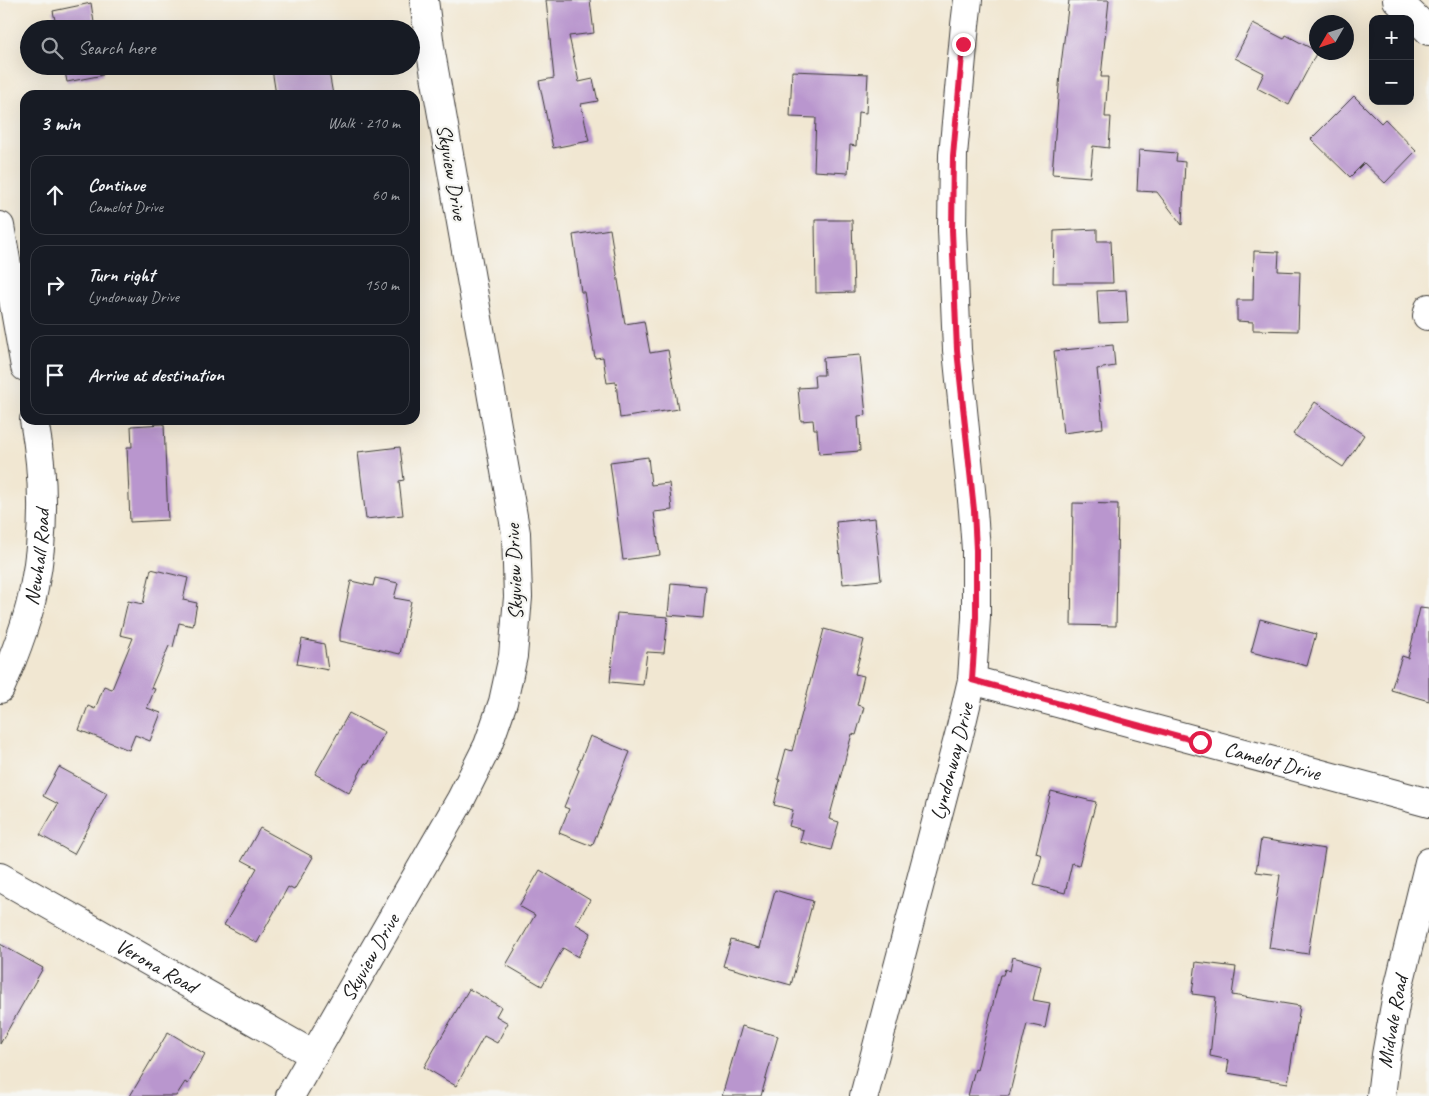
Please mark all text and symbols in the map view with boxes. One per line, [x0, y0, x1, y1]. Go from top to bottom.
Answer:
north arrow [1309, 15, 1354, 60]
map controls [1369, 15, 1414, 105]
button: + [1369, 15, 1414, 60]
search box [20, 20, 420, 75]
route end [952, 33, 975, 56]
icon: search [38, 34, 66, 62]
text: Search here [78, 36, 155, 60]
button: − [1369, 60, 1414, 105]
text: 3 min [40, 110, 80, 136]
text: Walk · 210 m [328, 113, 400, 133]
street label: Skyview Drive [431, 122, 474, 224]
text: Continue [88, 173, 145, 197]
icon: ahead [41, 181, 69, 209]
text: 60 m [372, 185, 399, 205]
text: Camelot Drive [88, 197, 163, 217]
text: Turn right [88, 263, 155, 287]
icon: right [41, 271, 69, 299]
text: 150 m [365, 275, 399, 295]
text: Lyndonway Drive [88, 287, 179, 307]
icon: arrive [41, 361, 69, 389]
text: Arrive at destination [88, 363, 224, 387]
street label: Newhall Road [18, 505, 55, 607]
street label: Skyview Drive [499, 521, 529, 621]
street label: Lyndonway Drive [924, 698, 980, 822]
route start [1189, 731, 1212, 754]
street label: Camelot Drive [1221, 735, 1324, 786]
street label: Skyview Drive [335, 907, 406, 1006]
street label: Verona Road [111, 932, 204, 1001]
street label: Midvale Road [1372, 969, 1415, 1070]

